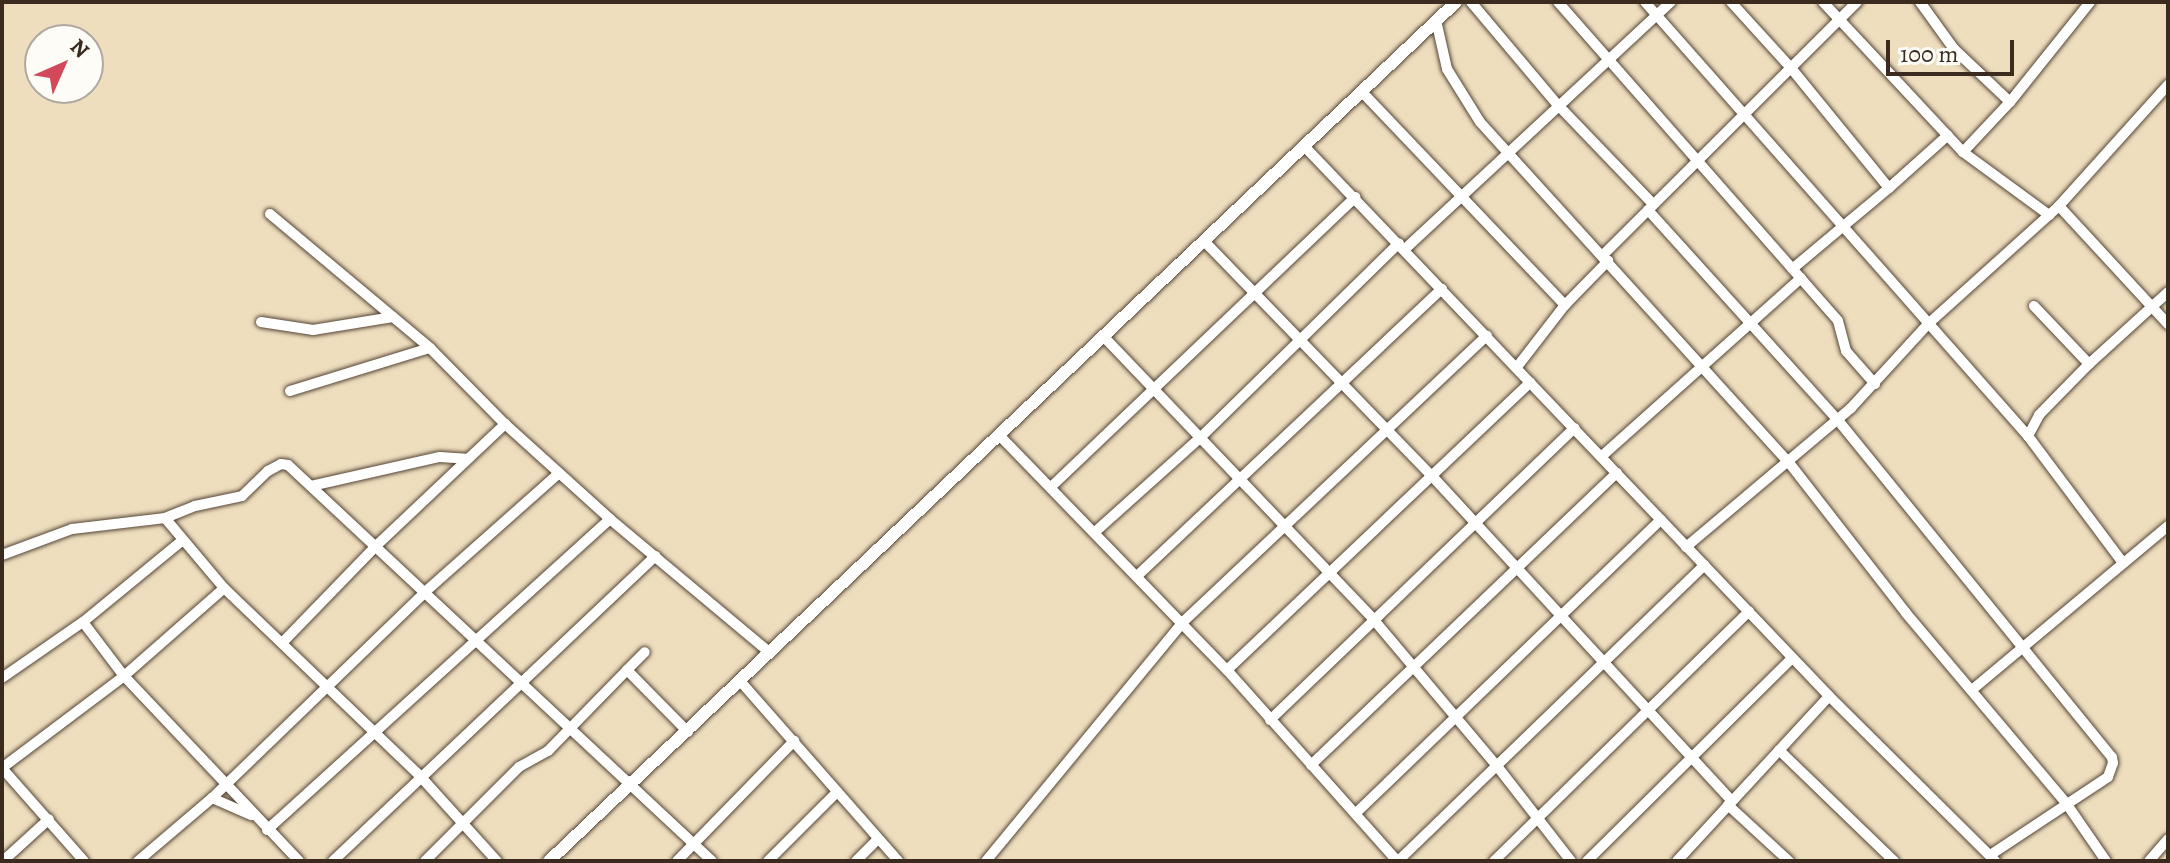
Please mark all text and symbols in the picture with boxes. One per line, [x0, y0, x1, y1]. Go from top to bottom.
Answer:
north arrow [24, 24, 104, 104]
scale bar [1890, 24, 2018, 74]
text: N [63, 32, 96, 65]
text: 100 m [1900, 38, 1959, 70]

